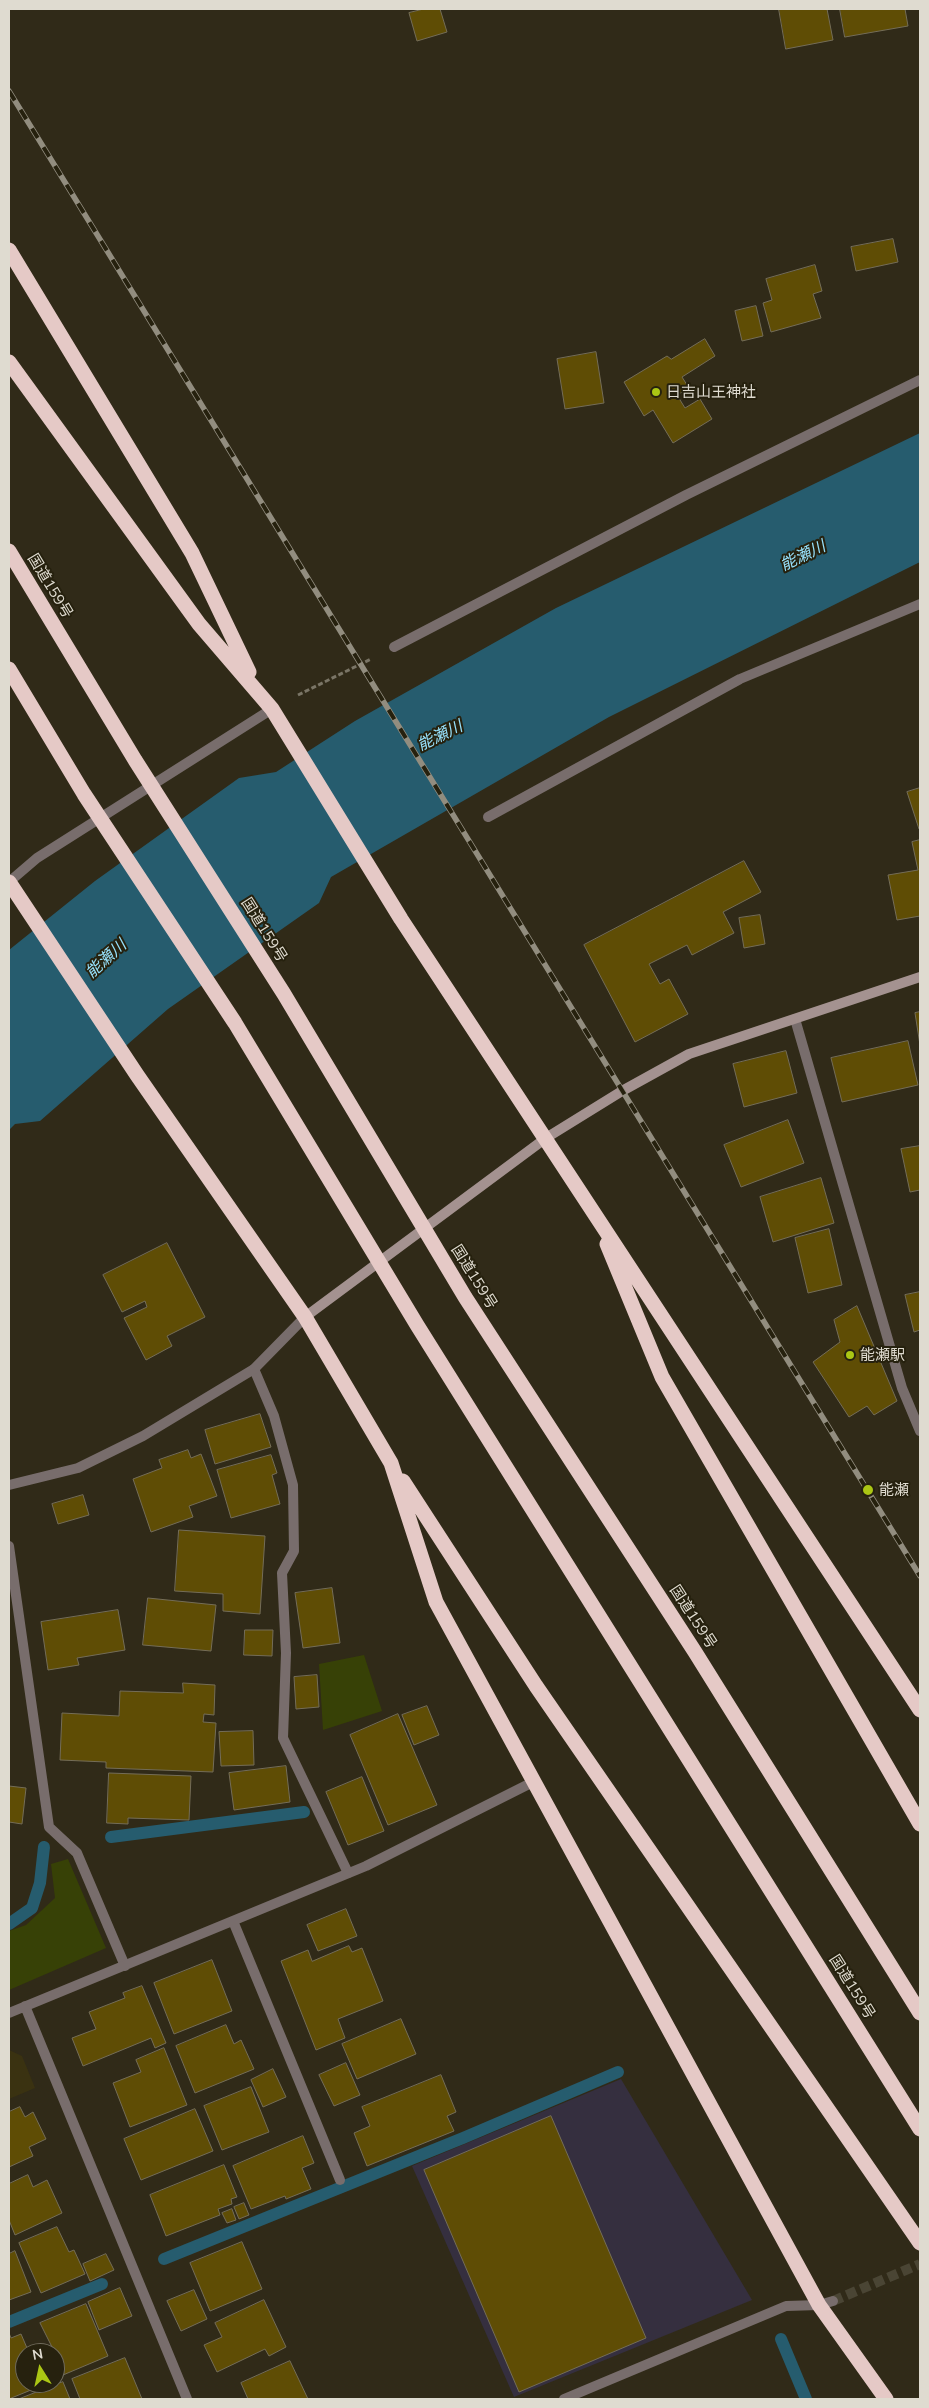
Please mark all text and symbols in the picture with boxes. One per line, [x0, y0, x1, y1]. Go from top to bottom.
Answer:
place label: 日吉山王神社 [666, 383, 756, 401]
marker: 日吉山王神社 [650, 386, 662, 398]
water label: 能瀬川 [777, 537, 829, 575]
street label: 国道159号 [24, 551, 76, 621]
water label: 能瀬川 [414, 717, 466, 755]
street label: 国道159号 [237, 895, 291, 965]
water label: 能瀬川 [82, 936, 130, 982]
street label: 国道159号 [447, 1242, 501, 1312]
place label: 能瀬駅 [860, 1346, 905, 1364]
marker: 能瀬駅 [844, 1349, 856, 1361]
place label: 能瀬 [879, 1481, 909, 1499]
marker: 能瀬 [861, 1483, 875, 1497]
street label: 国道159号 [666, 1582, 720, 1652]
street label: 国道159号 [825, 1952, 879, 2022]
north arrow [15, 2343, 65, 2393]
text: N [31, 2344, 44, 2364]

